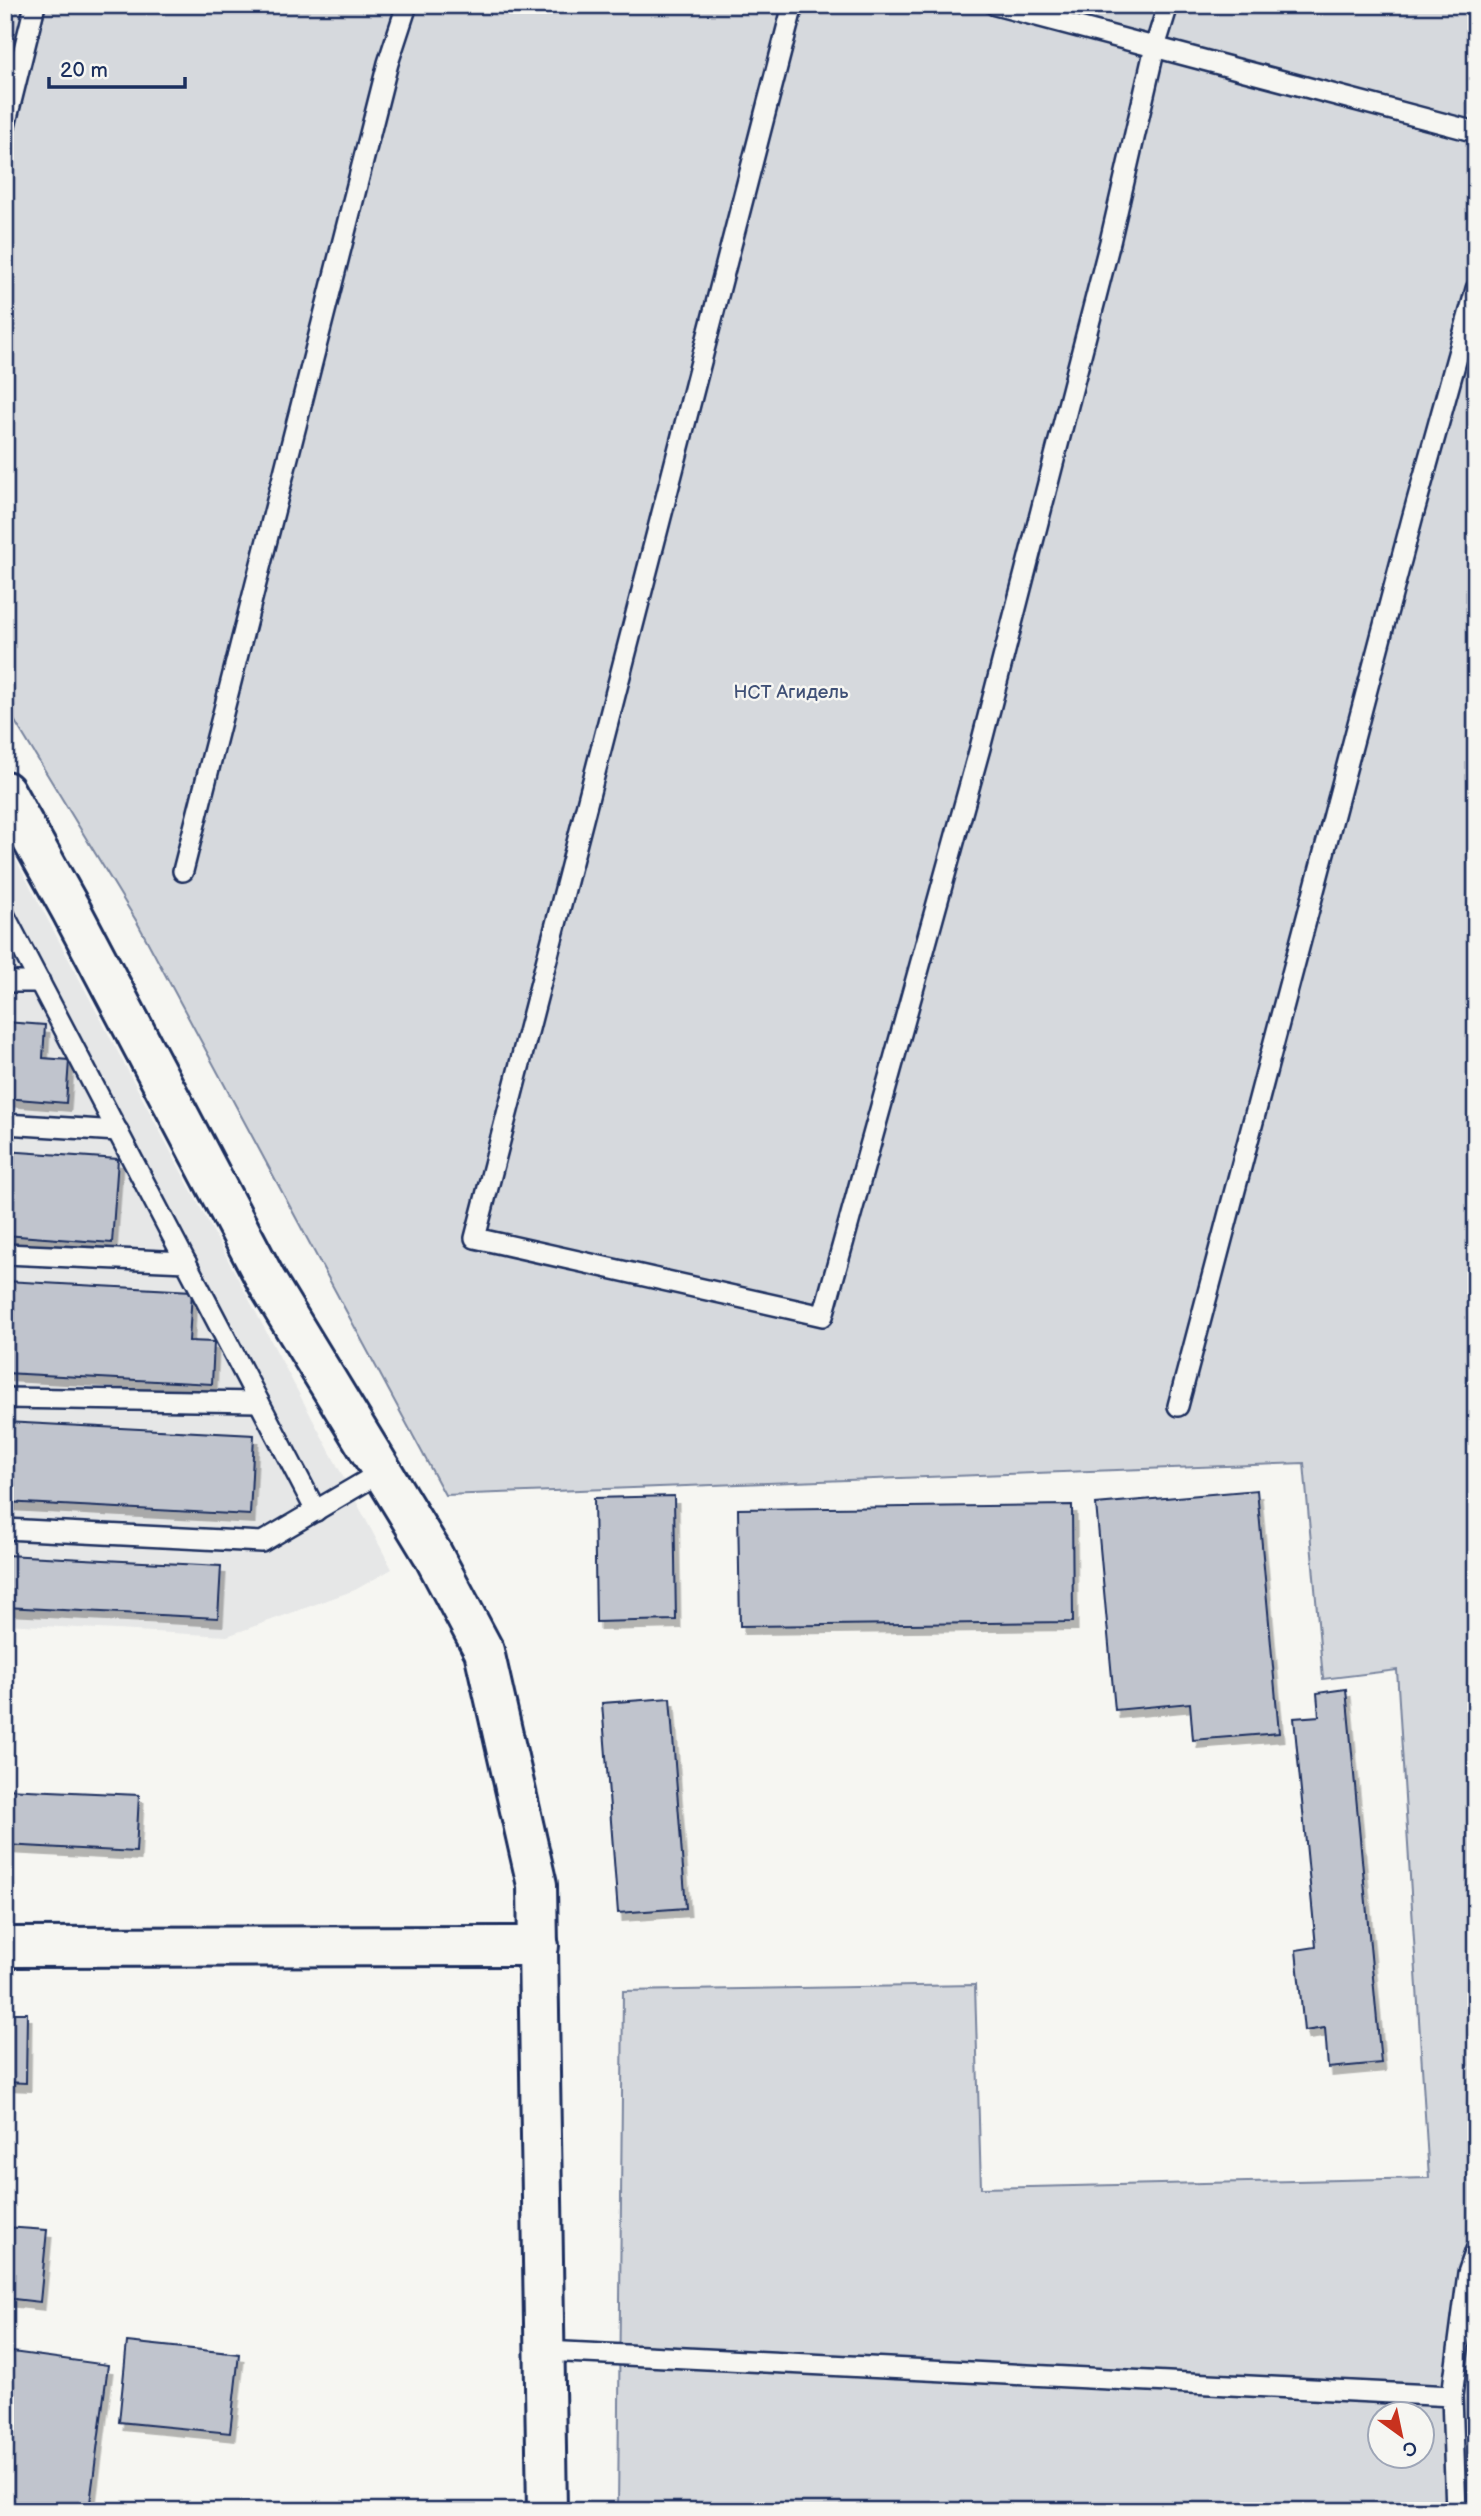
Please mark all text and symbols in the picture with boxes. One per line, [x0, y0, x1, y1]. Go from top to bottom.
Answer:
scale bar [49, 46, 186, 90]
text: 20 m [60, 58, 108, 83]
park label: НСТ Агидель [734, 681, 849, 704]
north arrow [1366, 2400, 1436, 2470]
text: С [1398, 2435, 1421, 2461]

